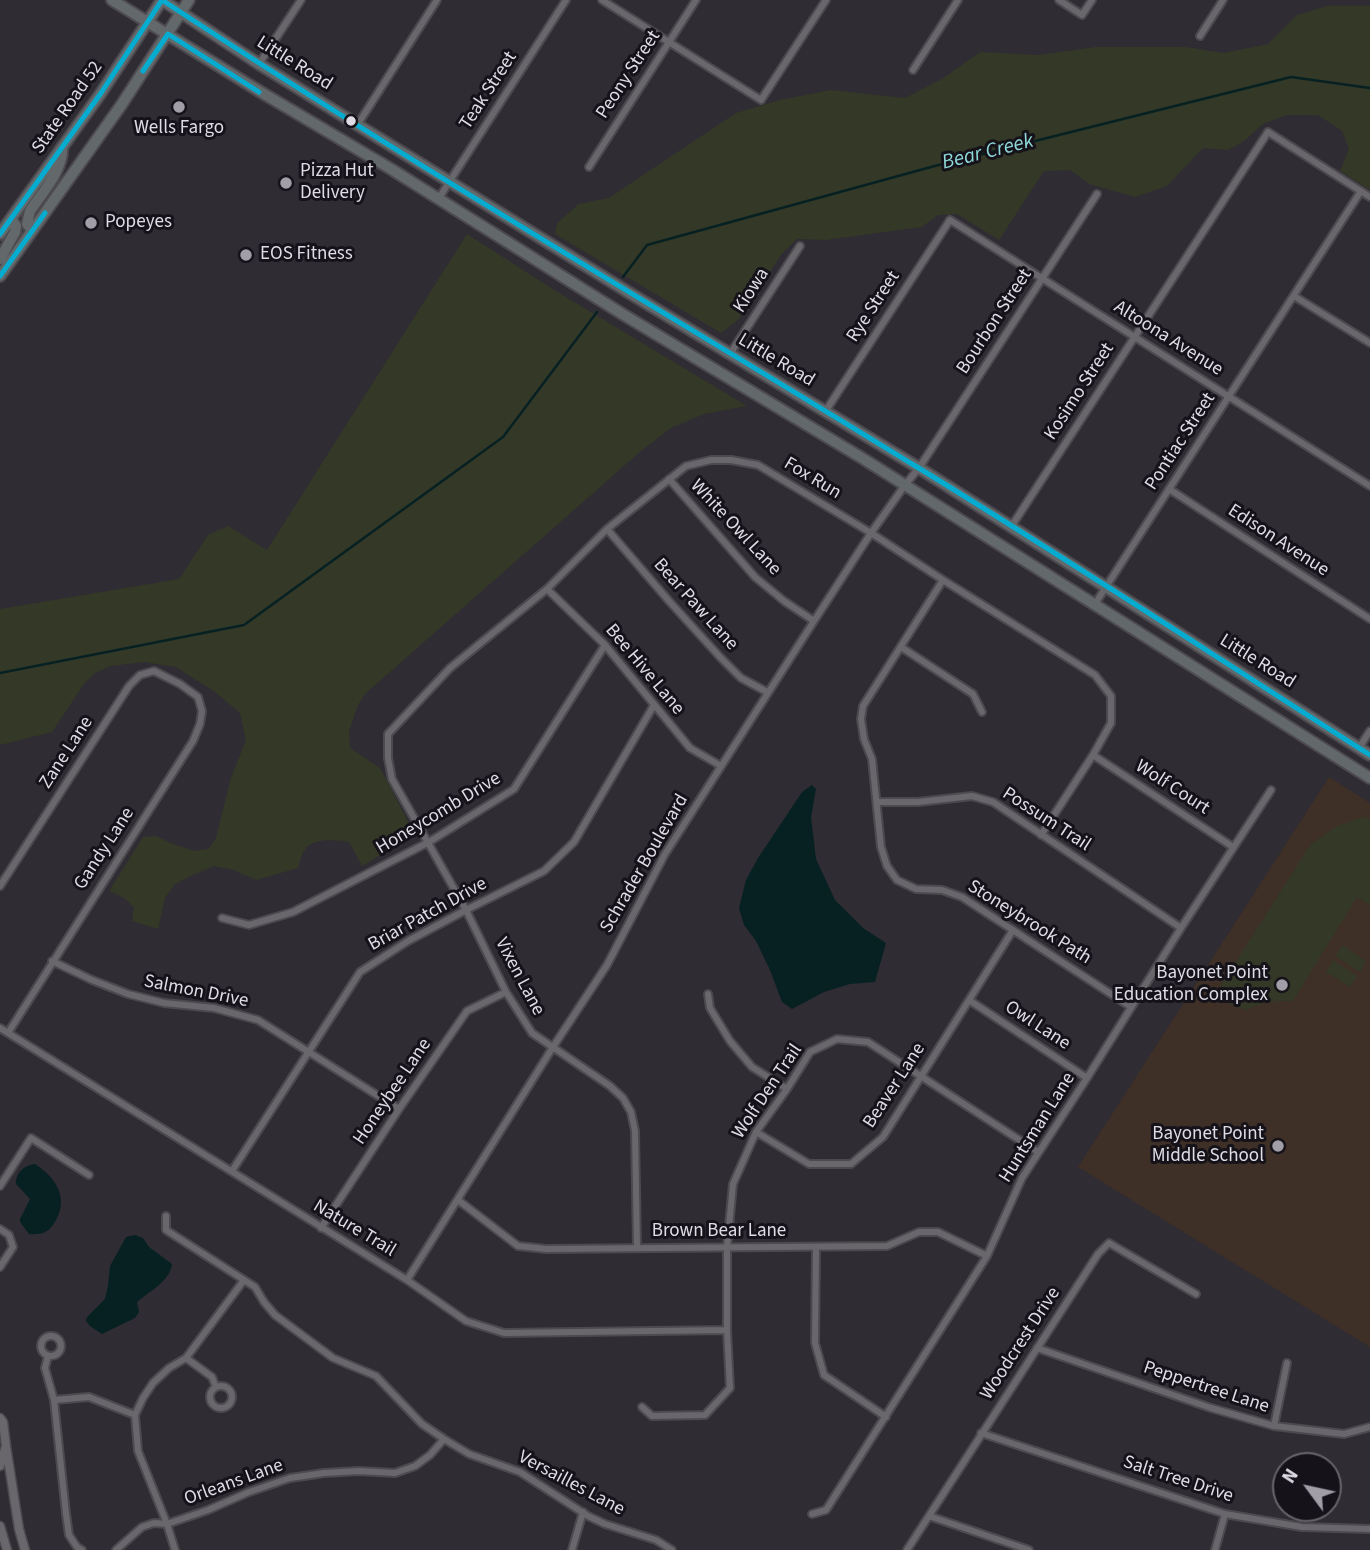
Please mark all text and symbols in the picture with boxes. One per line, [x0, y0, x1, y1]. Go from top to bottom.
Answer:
street label: Peony Street [592, 27, 666, 123]
street label: Little Road [252, 32, 336, 96]
street label: Teak Street [455, 48, 523, 134]
street label: State Road 52 [28, 57, 108, 159]
marker: Wells Fargo [171, 99, 187, 115]
unlabelled marker [344, 114, 358, 128]
place label: Wells Fargo [134, 118, 224, 140]
water label: Bear Creek [940, 129, 1036, 177]
place label: Pizza Hut Delivery [300, 161, 374, 205]
marker: Pizza Hut Delivery [278, 175, 294, 191]
place label: Popeyes [105, 212, 172, 234]
marker: Popeyes [83, 215, 99, 231]
place label: EOS Fitness [260, 244, 353, 266]
marker: EOS Fitness [238, 247, 254, 263]
street label: Kiowa [729, 264, 775, 318]
street label: Bourbon Street [952, 265, 1038, 379]
street label: Rye Street [843, 267, 905, 347]
street label: Altoona Avenue [1109, 296, 1227, 382]
street label: Little Road [734, 329, 818, 393]
street label: Kosimo Street [1040, 339, 1120, 445]
street label: Pontiac Street [1141, 389, 1221, 495]
street label: Fox Run [779, 453, 845, 505]
street label: White Owl Lane [685, 475, 785, 581]
street label: Edison Avenue [1223, 500, 1333, 582]
street label: Bear Paw Lane [648, 554, 742, 656]
street label: Bee Hive Lane [599, 620, 689, 720]
street label: Little Road [1215, 630, 1299, 694]
street label: Zane Lane [35, 713, 99, 793]
street label: Wolf Court [1131, 756, 1213, 820]
street label: Honeycomb Drive [373, 768, 505, 860]
street label: Possum Trail [997, 783, 1095, 857]
street label: Schrader Boulevard [596, 791, 694, 937]
street label: Gandy Lane [70, 804, 140, 894]
street label: Briar Patch Drive [365, 873, 491, 957]
street label: Stoneybrook Path [963, 876, 1095, 970]
street label: Vixen Lane [489, 934, 549, 1020]
place label: Bayonet Point Education Complex [1114, 963, 1268, 1007]
street label: Salmon Drive [142, 971, 250, 1013]
marker: Bayonet Point Education Complex [1274, 977, 1290, 993]
street label: Owl Lane [1000, 996, 1074, 1056]
street label: Honeybee Lane [349, 1035, 437, 1149]
street label: Beaver Lane [859, 1039, 931, 1133]
street label: Wolf Den Trail [728, 1040, 808, 1144]
street label: Huntsman Lane [995, 1069, 1081, 1187]
place label: Bayonet Point Middle School [1152, 1124, 1264, 1168]
marker: Bayonet Point Middle School [1270, 1138, 1286, 1154]
street label: Nature Trail [308, 1195, 400, 1263]
street label: Brown Bear Lane [652, 1221, 786, 1243]
street label: Woodcrest Drive [976, 1283, 1066, 1405]
street label: Peppertree Lane [1140, 1357, 1272, 1419]
street label: Versailles Lane [514, 1446, 628, 1522]
street label: Salt Tree Drive [1120, 1451, 1236, 1509]
north arrow [1272, 1452, 1342, 1522]
street label: Orleans Lane [181, 1455, 287, 1511]
text: N [1276, 1464, 1305, 1489]

